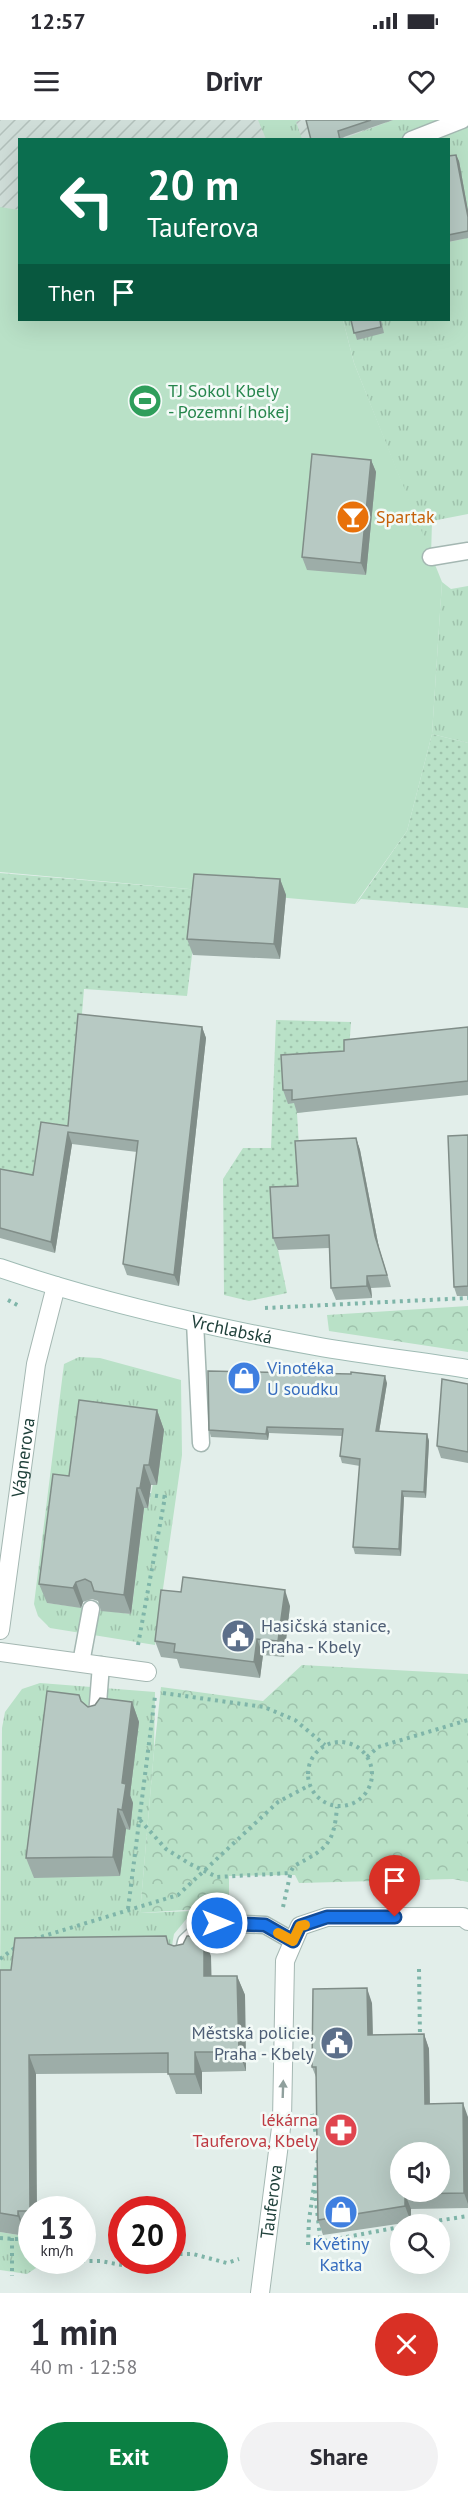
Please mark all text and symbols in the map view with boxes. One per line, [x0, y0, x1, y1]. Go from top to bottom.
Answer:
text: 12:57 [30, 7, 86, 35]
text: Drivr [206, 64, 262, 98]
icon: menu [30, 65, 63, 98]
icon: heart [405, 65, 438, 98]
text: 20 m [147, 157, 239, 212]
icon: left [48, 162, 126, 240]
text: Tauferova [147, 210, 259, 244]
icon: arrive [107, 276, 140, 309]
text: Then [48, 279, 95, 307]
place label: TJ Sokol Kbely - Pozemní hokej [168, 379, 289, 423]
sports icon: TJ Sokol Kbely - Pozemní hokej [127, 383, 163, 419]
bar icon: Spartak [335, 499, 371, 535]
place label: Spartak [376, 505, 435, 528]
street label: Vrchlabská [188, 1309, 275, 1349]
place label: Vinotéka U soudku [266, 1356, 338, 1400]
shop icon: Vinotéka U soudku [226, 1360, 262, 1396]
street label: Vágnerova [6, 1416, 40, 1500]
place label: Hasičská stanice, Praha - Kbely [261, 1614, 391, 1658]
public building icon: Hasičská stanice, Praha - Kbely [220, 1618, 256, 1654]
pin [369, 1855, 420, 1917]
icon: arrive [378, 1864, 411, 1897]
position arrow [185, 1891, 249, 1955]
place label: Městská policie, Praha - Kbely [191, 2021, 315, 2065]
public building icon: Městská policie, Praha - Kbely [319, 2025, 355, 2061]
one-way arrow [278, 2079, 287, 2098]
place label: lékárna Tauferova, Kbely [192, 2108, 319, 2152]
pharmacy icon: lékárna Tauferova, Kbely [323, 2112, 359, 2148]
map controls [390, 2142, 450, 2274]
button: sound [390, 2142, 450, 2202]
street label: Tauferova [255, 2163, 287, 2240]
shop icon: Květiny Katka [323, 2194, 359, 2230]
speed limit sign: 20 [108, 2196, 186, 2274]
text: 13 [40, 2208, 74, 2247]
button: search [390, 2214, 450, 2274]
place label: Květiny Katka [313, 2232, 370, 2276]
text: km/h [41, 2241, 73, 2260]
text: 1 min [30, 2308, 118, 2355]
button: close [375, 2313, 438, 2376]
text: 40 m · 12:58 [30, 2354, 137, 2380]
button: Exit [30, 2422, 228, 2491]
button: Share [240, 2422, 438, 2491]

